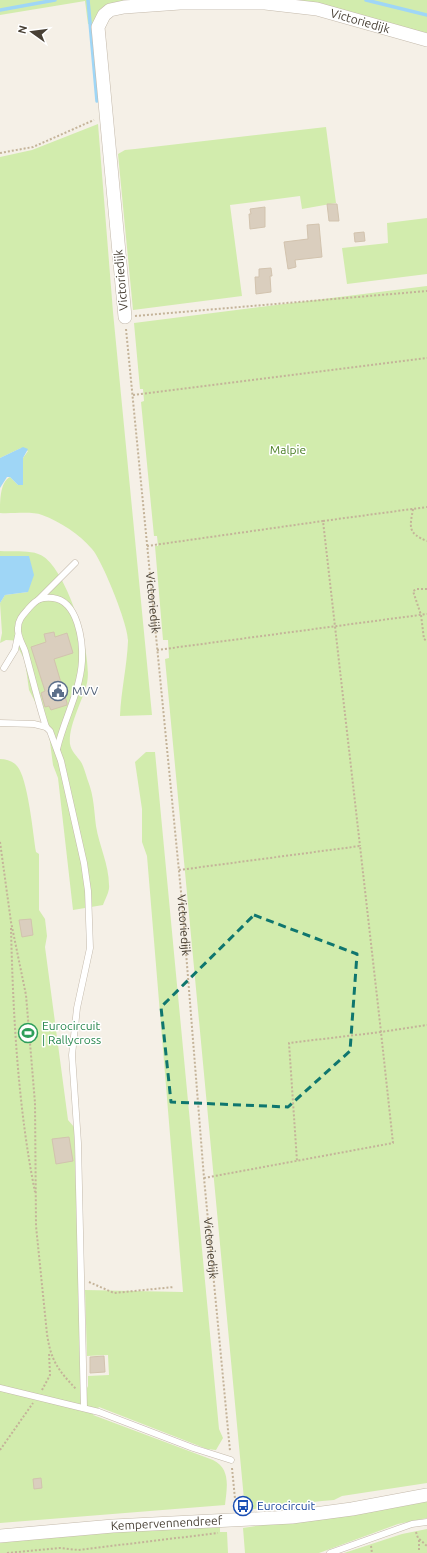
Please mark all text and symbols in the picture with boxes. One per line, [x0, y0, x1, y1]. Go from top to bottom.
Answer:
street label: Victoriedijk [329, 6, 391, 35]
north arrow [12, 12, 52, 52]
text: N [15, 24, 29, 35]
street label: Victoriedijk [111, 249, 130, 311]
park label: Malpie [270, 443, 306, 456]
street label: Victoriedijk [144, 572, 163, 634]
public building icon: MVV [47, 680, 69, 702]
place label: MVV [72, 684, 98, 697]
street label: Victoriedijk [175, 894, 193, 956]
place label: Eurocircuit | Rallycross [42, 1019, 101, 1046]
sports icon: Eurocircuit | Rallycross [17, 1022, 39, 1044]
street label: Victoriedijk [202, 1217, 221, 1279]
bus stop icon: Eurocircuit [232, 1495, 254, 1517]
place label: Eurocircuit [257, 1499, 315, 1512]
street label: Kempervennendreef [110, 1513, 223, 1532]

